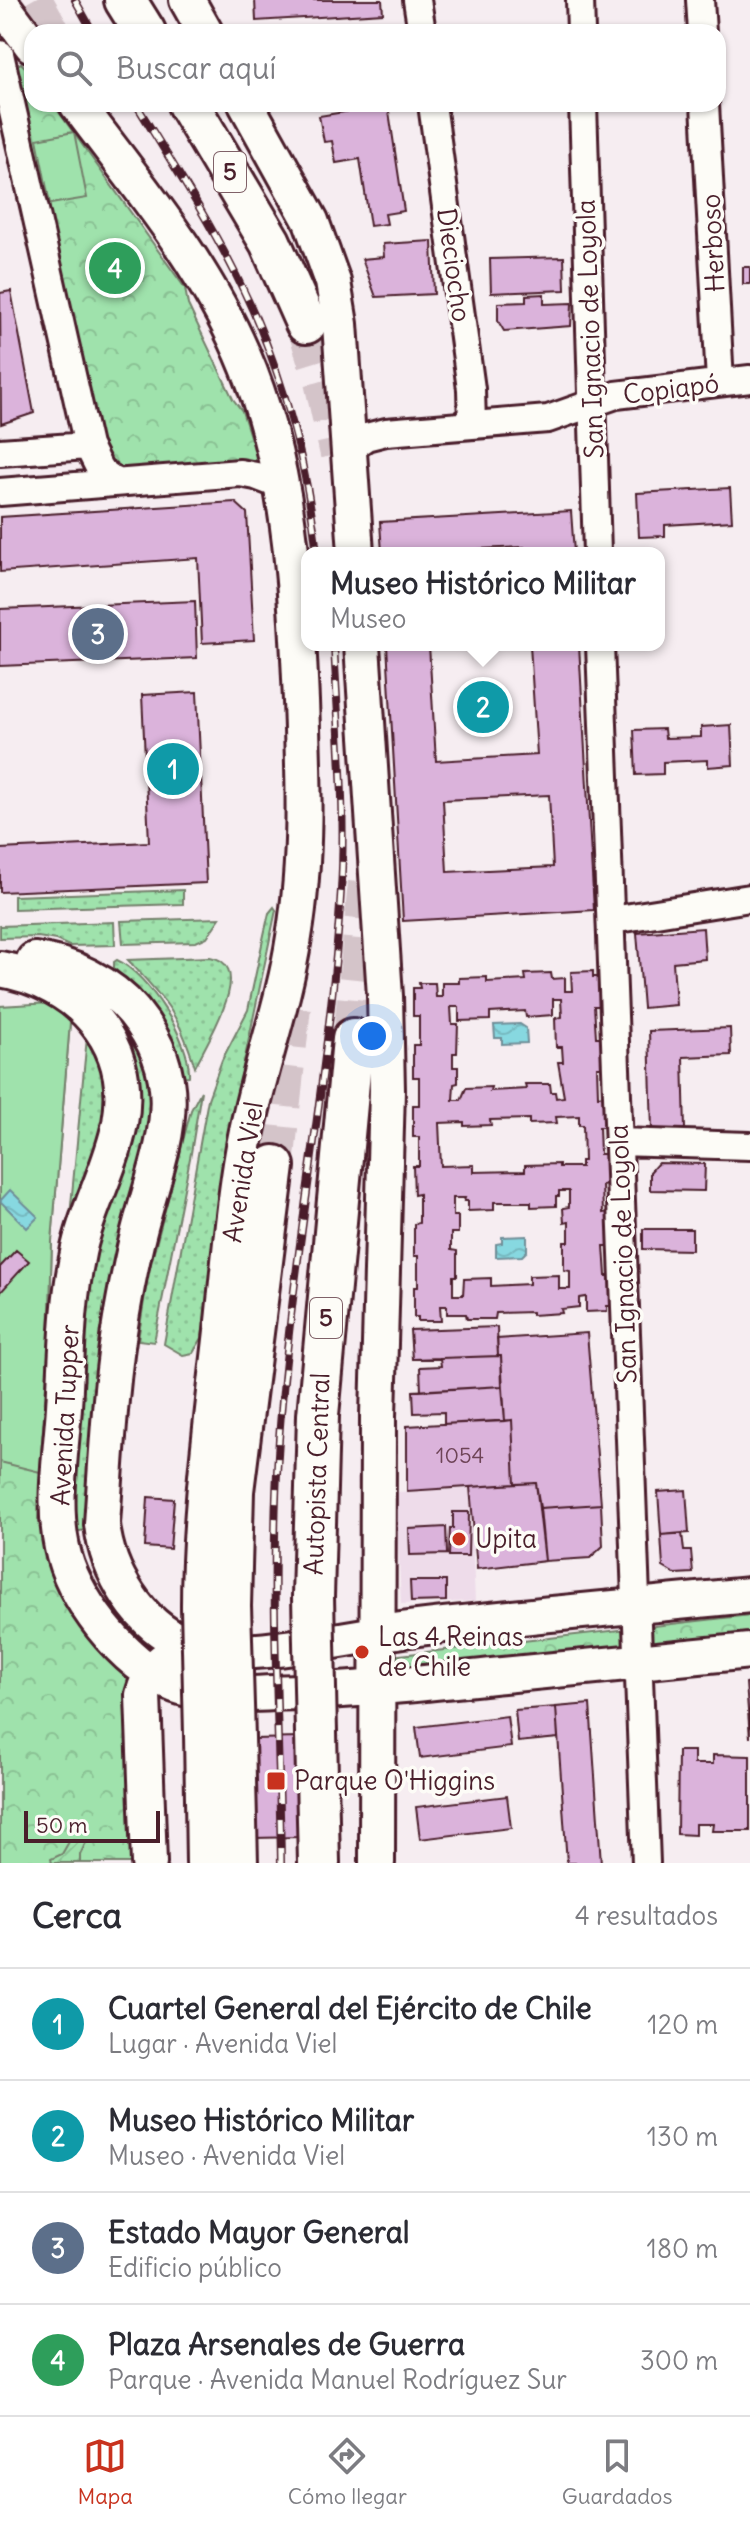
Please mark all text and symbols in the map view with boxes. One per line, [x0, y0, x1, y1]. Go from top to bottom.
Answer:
search box [24, 24, 726, 112]
icon: search [52, 46, 96, 90]
text: Buscar aquí [116, 49, 276, 87]
road number: 5 [214, 152, 246, 192]
street label: Herboso [693, 193, 732, 293]
street label: San Ignacio de Loyola [568, 199, 611, 459]
street label: Dieciocho [430, 206, 479, 324]
pin: 4 [89, 238, 141, 298]
street label: Copiapó [621, 366, 721, 411]
popup [301, 547, 665, 651]
text: Museo Histórico Militar [330, 564, 636, 602]
text: Museo [330, 602, 406, 635]
pin: 3 [72, 604, 124, 664]
pin: 2 [457, 677, 509, 737]
pin: 1 [147, 739, 199, 799]
your location [352, 1016, 392, 1056]
street label: Avenida Viel [215, 1099, 270, 1245]
street label: San Ignacio de Loyola [601, 1124, 644, 1384]
road number: 5 [310, 1298, 342, 1338]
street label: Avenida Tupper [43, 1323, 86, 1507]
street label: Autopista Central [296, 1372, 337, 1576]
house number: 1054 [436, 1441, 484, 1469]
place label: Upita [475, 1522, 537, 1555]
marker: Upita [450, 1530, 468, 1548]
place label: Las 4 Reinas de Chile [378, 1620, 524, 1683]
marker: Las 4 Reinas de Chile [353, 1643, 371, 1661]
place label: Parque O'Higgins [294, 1764, 495, 1797]
marker: Parque O'Higgins [265, 1770, 287, 1792]
scale bar [24, 1807, 160, 1843]
text: 50 m [36, 1811, 88, 1839]
text: Cerca [32, 1894, 122, 1937]
text: 4 resultados [575, 1899, 718, 1932]
text: Cuartel General del Ejército de Chile [108, 1989, 592, 2027]
text: 1 [53, 2008, 63, 2041]
text: 120 m [647, 2008, 718, 2041]
text: Lugar · Avenida Viel [108, 2027, 337, 2060]
text: Museo Histórico Militar [108, 2101, 414, 2139]
text: 2 [51, 2120, 65, 2153]
text: 130 m [647, 2120, 718, 2153]
text: Museo · Avenida Viel [108, 2139, 345, 2172]
text: Estado Mayor General [108, 2213, 410, 2251]
text: 3 [51, 2232, 65, 2265]
text: 180 m [647, 2232, 718, 2265]
text: Edificio público [108, 2251, 282, 2284]
text: Plaza Arsenales de Guerra [108, 2325, 465, 2363]
text: 4 [50, 2344, 66, 2377]
text: 300 m [640, 2344, 718, 2377]
text: Parque · Avenida Manuel Rodríguez Sur [108, 2363, 567, 2396]
tab: Mapa [77, 2434, 133, 2510]
tab: Cómo llegar [288, 2434, 407, 2510]
tab: Guardados [562, 2434, 673, 2510]

